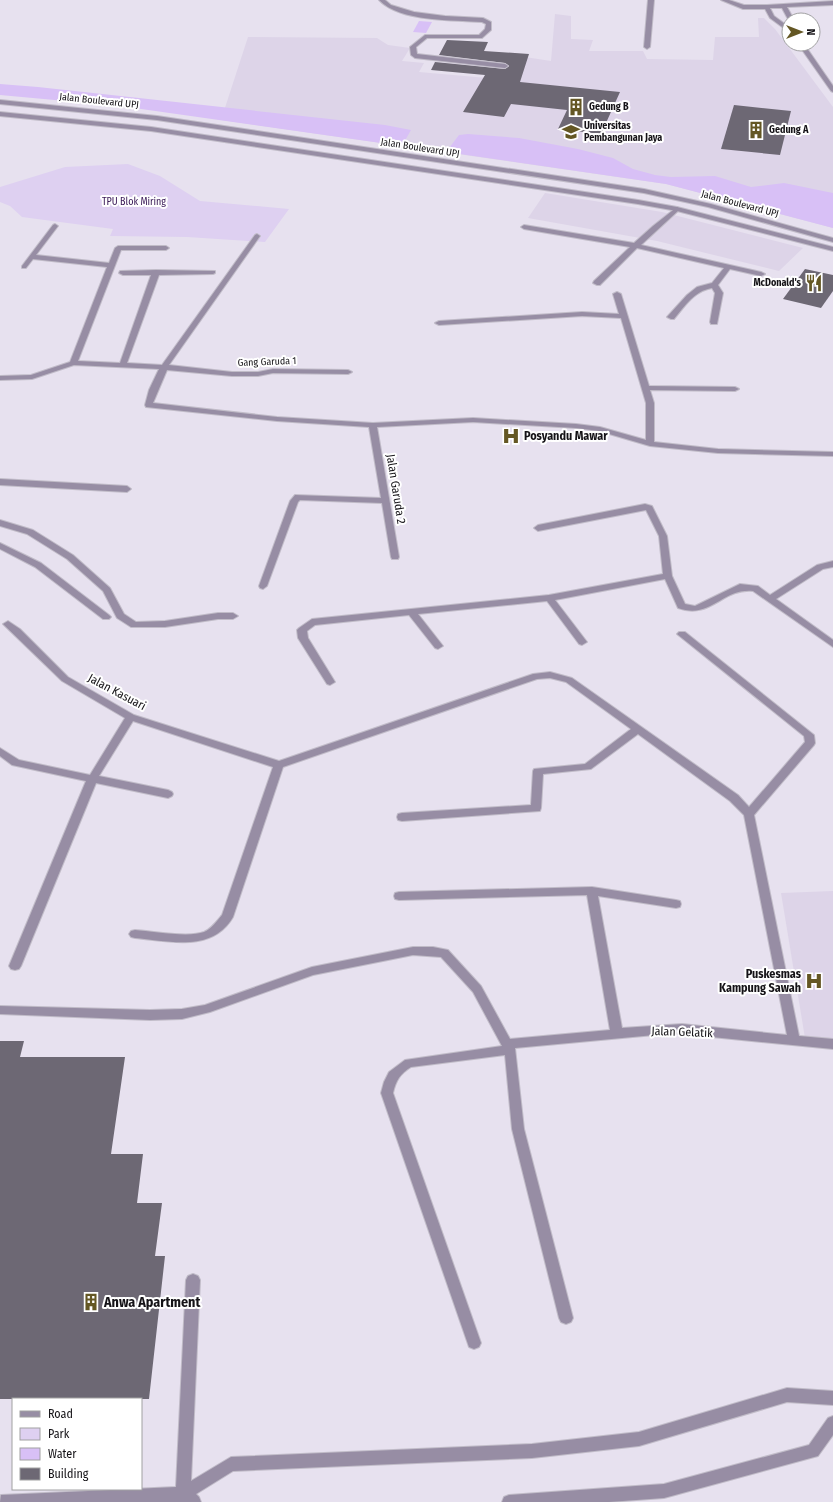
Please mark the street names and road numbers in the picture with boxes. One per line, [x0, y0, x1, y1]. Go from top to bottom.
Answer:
street label: Jalan Boulevard UPJ [59, 91, 139, 111]
street label: Jalan Boulevard UPJ [380, 136, 460, 160]
street label: Jalan Boulevard UPJ [700, 188, 780, 220]
street label: Gang Garuda 1 [237, 355, 297, 369]
street label: Jalan Garuda 2 [384, 453, 408, 525]
street label: Jalan Kasuari [86, 671, 148, 713]
street label: Jalan Gelatik [651, 1024, 713, 1040]

